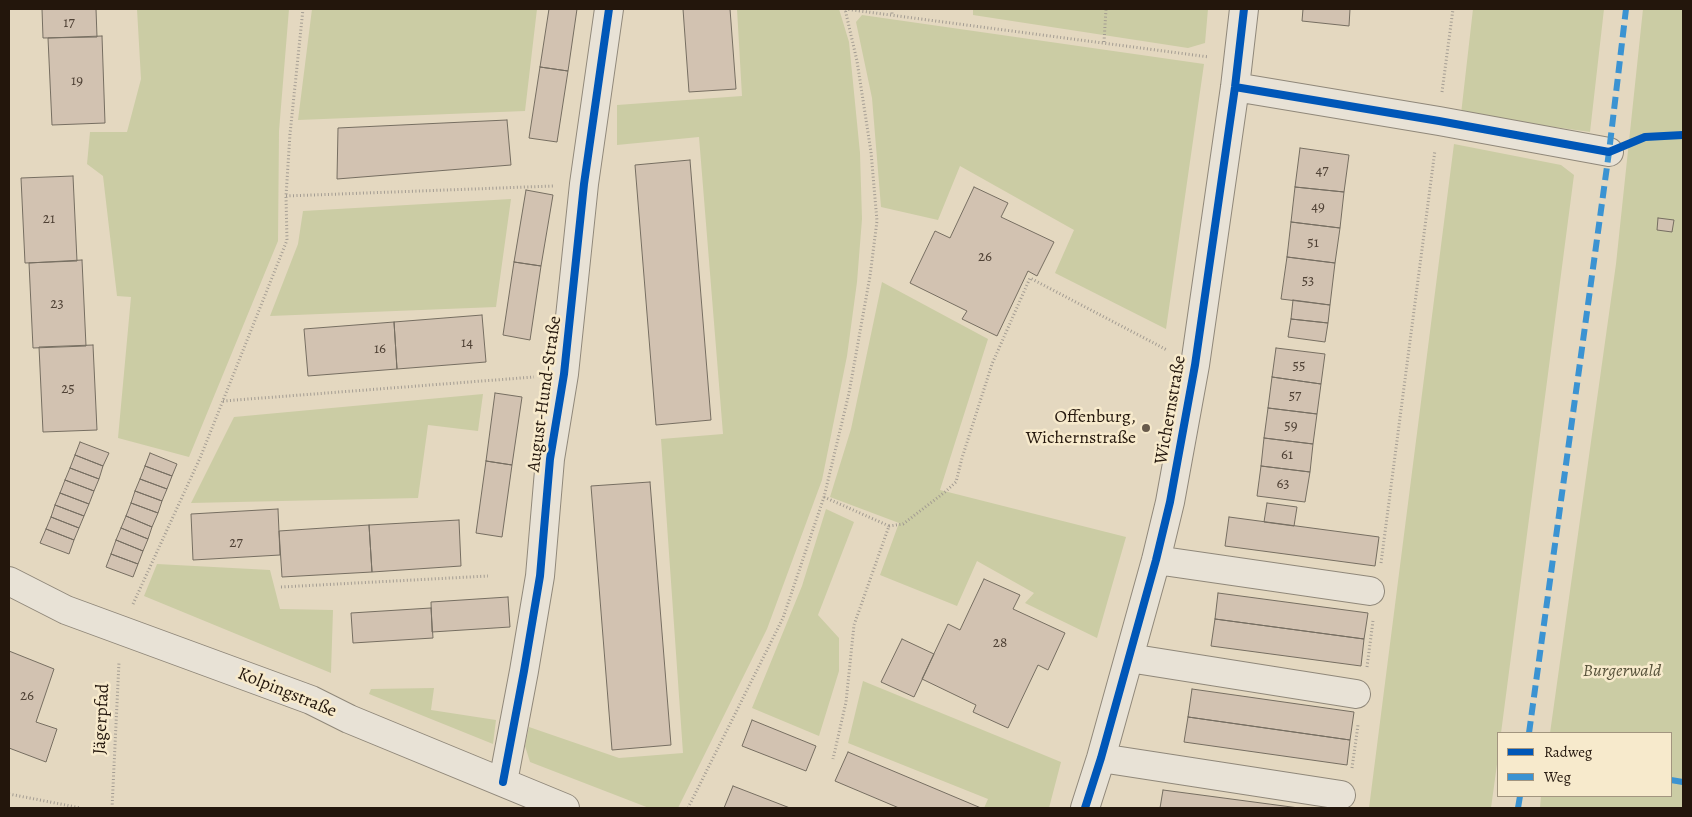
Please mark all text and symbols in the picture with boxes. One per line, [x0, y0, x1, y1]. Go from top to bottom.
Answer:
house number: 17 [63, 14, 75, 32]
house number: 19 [71, 72, 83, 90]
house number: 47 [1315, 162, 1329, 180]
house number: 49 [1311, 198, 1325, 216]
house number: 21 [43, 210, 55, 228]
house number: 51 [1307, 234, 1319, 252]
house number: 26 [978, 248, 992, 266]
house number: 53 [1302, 272, 1314, 290]
house number: 23 [50, 295, 64, 313]
street label: August-Hund-Straße [523, 315, 567, 473]
house number: 14 [461, 334, 473, 352]
house number: 16 [374, 340, 386, 358]
street label: Wichernstraße [1151, 354, 1191, 466]
house number: 55 [1293, 357, 1305, 375]
house number: 25 [61, 380, 75, 398]
house number: 57 [1289, 387, 1301, 405]
place label: Offenburg, Wichernstraße [1026, 407, 1136, 449]
house number: 59 [1284, 417, 1298, 435]
marker: Offenburg, Wichernstraße [1140, 422, 1152, 434]
house number: 61 [1281, 446, 1293, 464]
house number: 63 [1276, 475, 1290, 493]
house number: 27 [229, 534, 243, 552]
house number: 28 [993, 634, 1007, 652]
park label: Burgerwald [1583, 661, 1661, 683]
street label: Kolpingstraße [234, 663, 340, 723]
street label: Jägerpfad [89, 683, 115, 755]
house number: 26 [20, 687, 34, 705]
legend [1497, 732, 1672, 797]
text: Radweg [1544, 742, 1592, 762]
text: Weg [1544, 767, 1571, 787]

